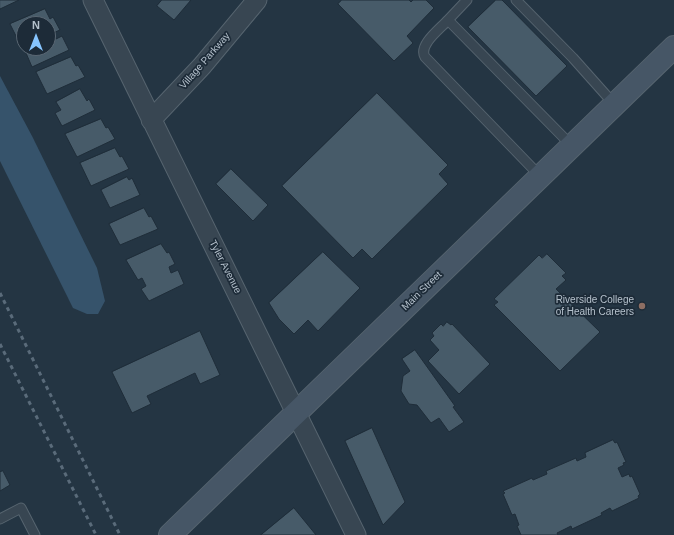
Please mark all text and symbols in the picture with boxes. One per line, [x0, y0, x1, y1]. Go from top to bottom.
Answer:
north arrow [16, 16, 56, 56]
text: N [32, 19, 40, 31]
street label: Village Parkway [177, 30, 233, 92]
street label: Tyler Avenue [206, 238, 244, 296]
street label: Main Street [399, 269, 445, 313]
place label: Riverside College of Health Careers [556, 294, 634, 318]
marker: Riverside College of Health Careers [637, 301, 647, 311]

